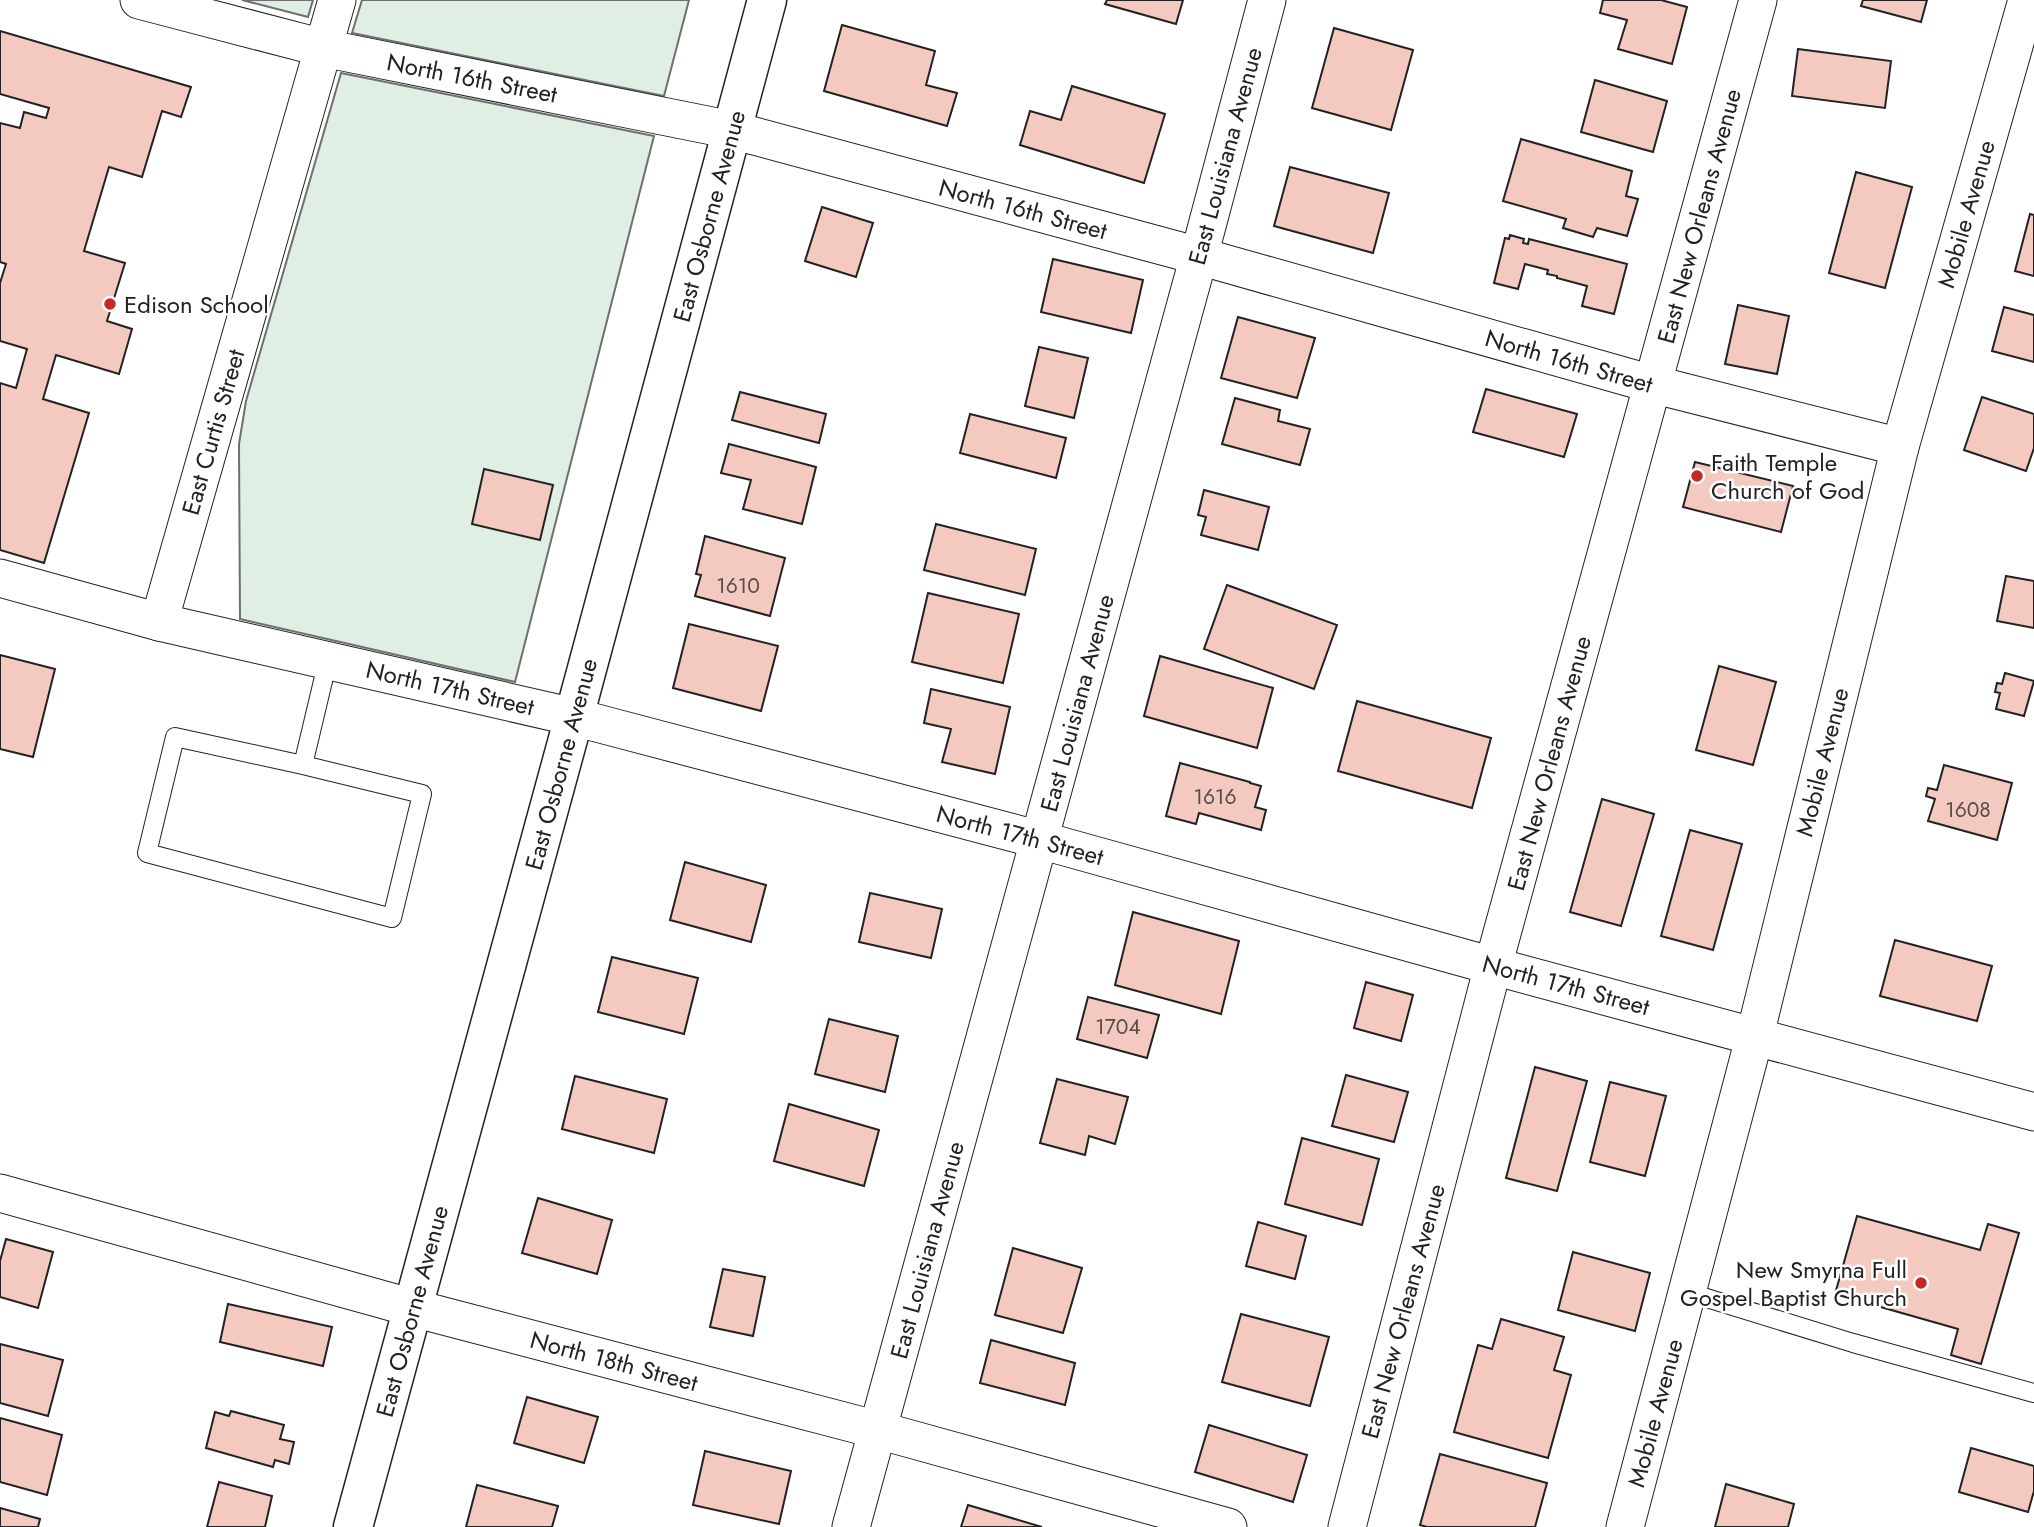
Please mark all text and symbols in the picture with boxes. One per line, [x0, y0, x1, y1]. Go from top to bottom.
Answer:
street label: East Louisiana Avenue [1179, 43, 1271, 269]
street label: North 16th Street [384, 44, 560, 112]
street label: East New Orleans Avenue [1648, 85, 1750, 347]
street label: East Osborne Avenue [664, 106, 754, 326]
street label: Mobile Avenue [1928, 136, 2004, 292]
street label: North 16th Street [935, 170, 1111, 248]
place label: Edison School [124, 287, 269, 322]
marker: Edison School [102, 296, 118, 312]
street label: North 16th Street [1481, 320, 1657, 402]
street label: East Curtis Street [173, 345, 253, 519]
place label: Faith Temple Church of God [1711, 445, 1864, 508]
marker: Faith Temple Church of God [1689, 468, 1705, 484]
house number: 1610 [716, 571, 760, 601]
street label: East Louisiana Avenue [1031, 590, 1123, 816]
street label: East New Orleans Avenue [1498, 632, 1600, 894]
street label: North 17th Street [362, 652, 538, 724]
street label: East Osborne Avenue [516, 654, 606, 874]
street label: Mobile Avenue [1787, 684, 1857, 840]
house number: 1616 [1193, 782, 1237, 812]
house number: 1608 [1945, 795, 1991, 825]
street label: North 17th Street [933, 796, 1108, 874]
street label: North 17th Street [1479, 946, 1654, 1024]
house number: 1704 [1095, 1012, 1141, 1042]
street label: East Louisiana Avenue [881, 1137, 973, 1363]
street label: East New Orleans Avenue [1352, 1180, 1454, 1442]
street label: East Osborne Avenue [367, 1201, 457, 1421]
place label: New Smyrna Full Gospel Baptist Church [1680, 1252, 1907, 1315]
marker: New Smyrna Full Gospel Baptist Church [1913, 1275, 1929, 1291]
street label: North 18th Street [526, 1322, 702, 1400]
street label: Mobile Avenue [1618, 1335, 1692, 1491]

